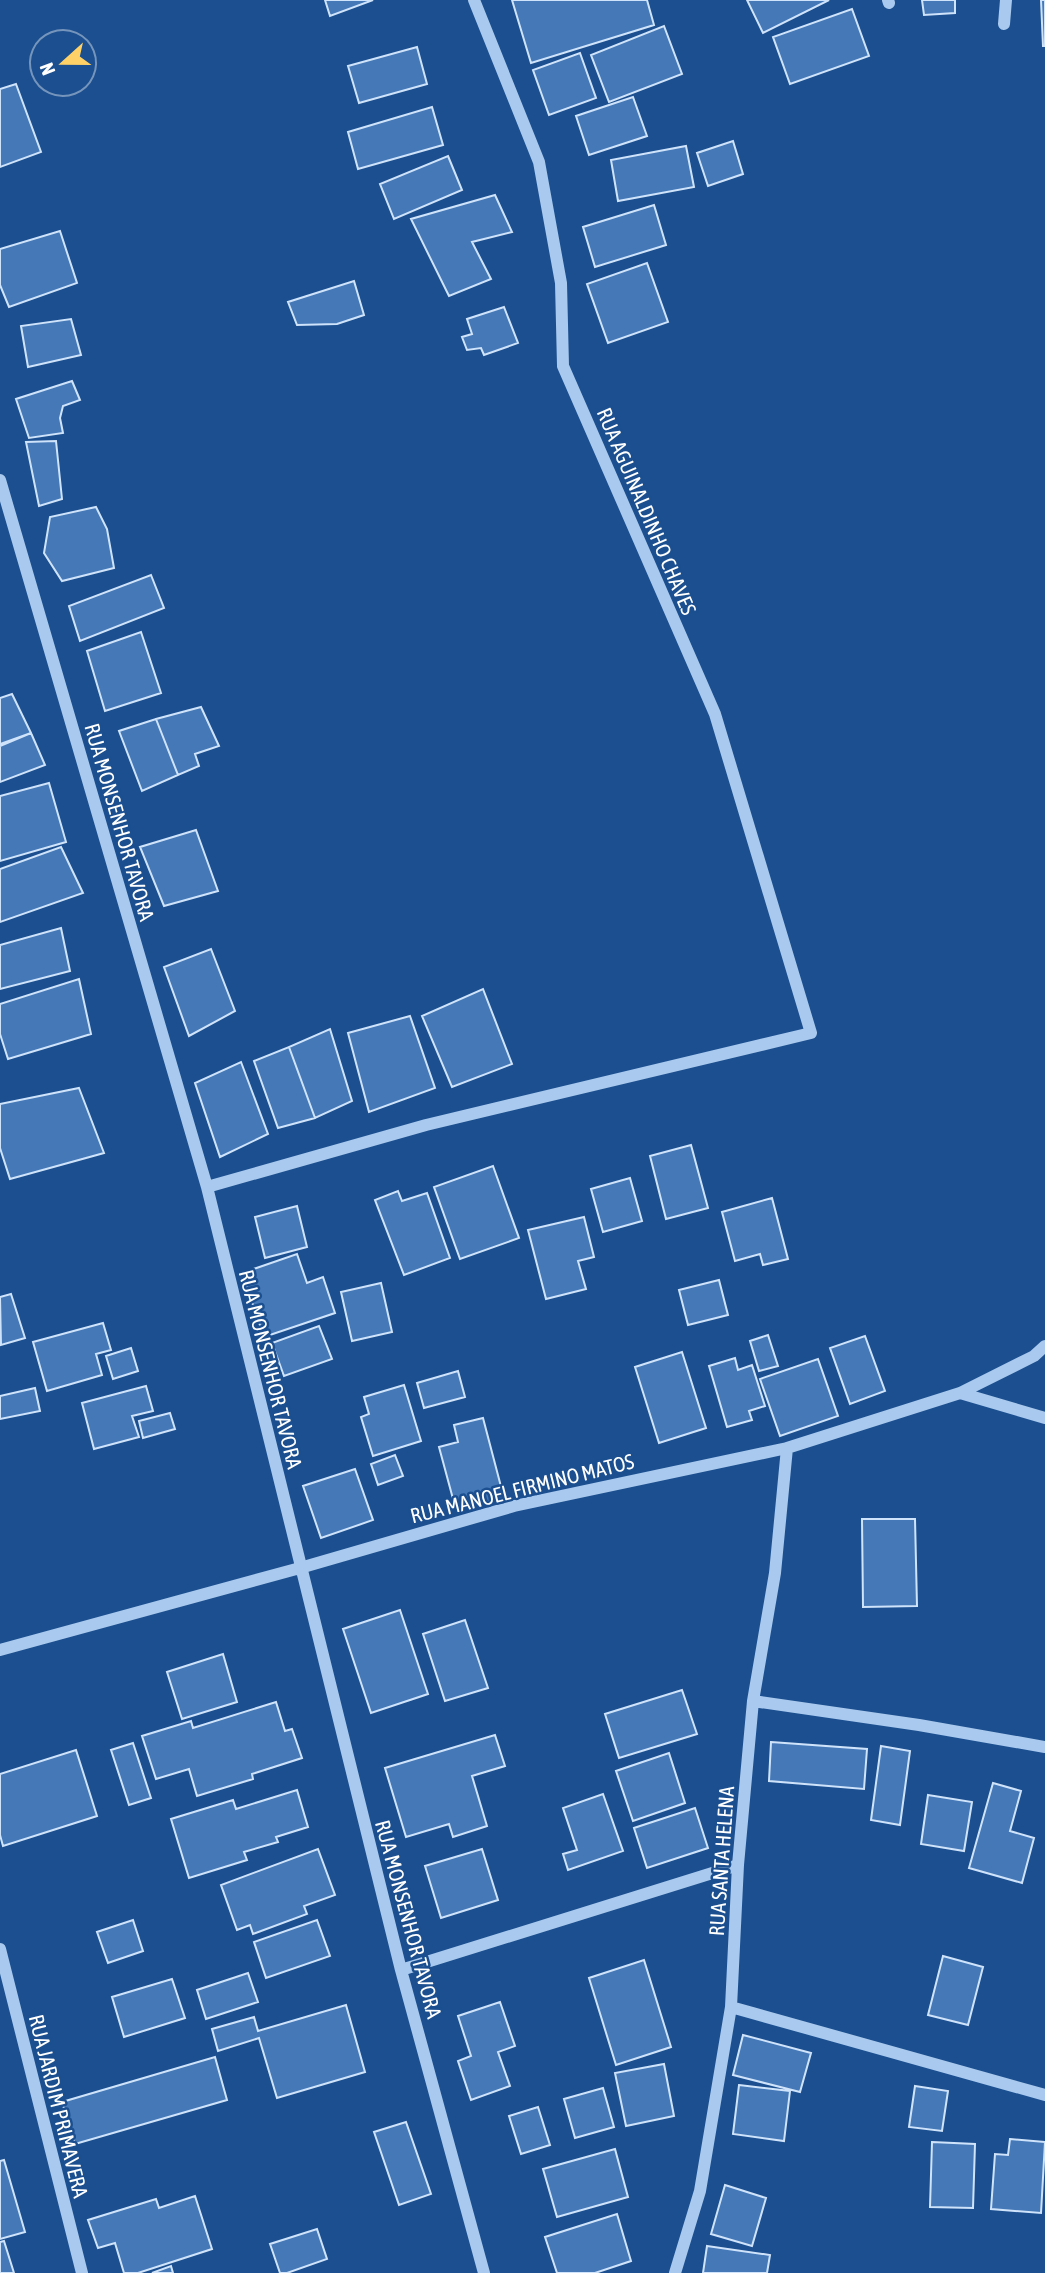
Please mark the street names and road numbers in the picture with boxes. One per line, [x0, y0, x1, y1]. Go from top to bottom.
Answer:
street label: RUA AGUINALDINHO CHAVES [592, 404, 702, 618]
street label: RUA MONSENHOR TAVORA [80, 721, 160, 924]
street label: RUA MONSENHOR TAVORA [235, 1267, 308, 1472]
street label: RUA MANOEL FIRMINO MATOS [408, 1449, 637, 1527]
street label: RUA SANTA HELENA [704, 1785, 738, 1937]
street label: RUA MONSENHOR TAVORA [371, 1817, 447, 2021]
street label: RUA JARDIM PRIMAVERA [25, 2012, 94, 2201]

